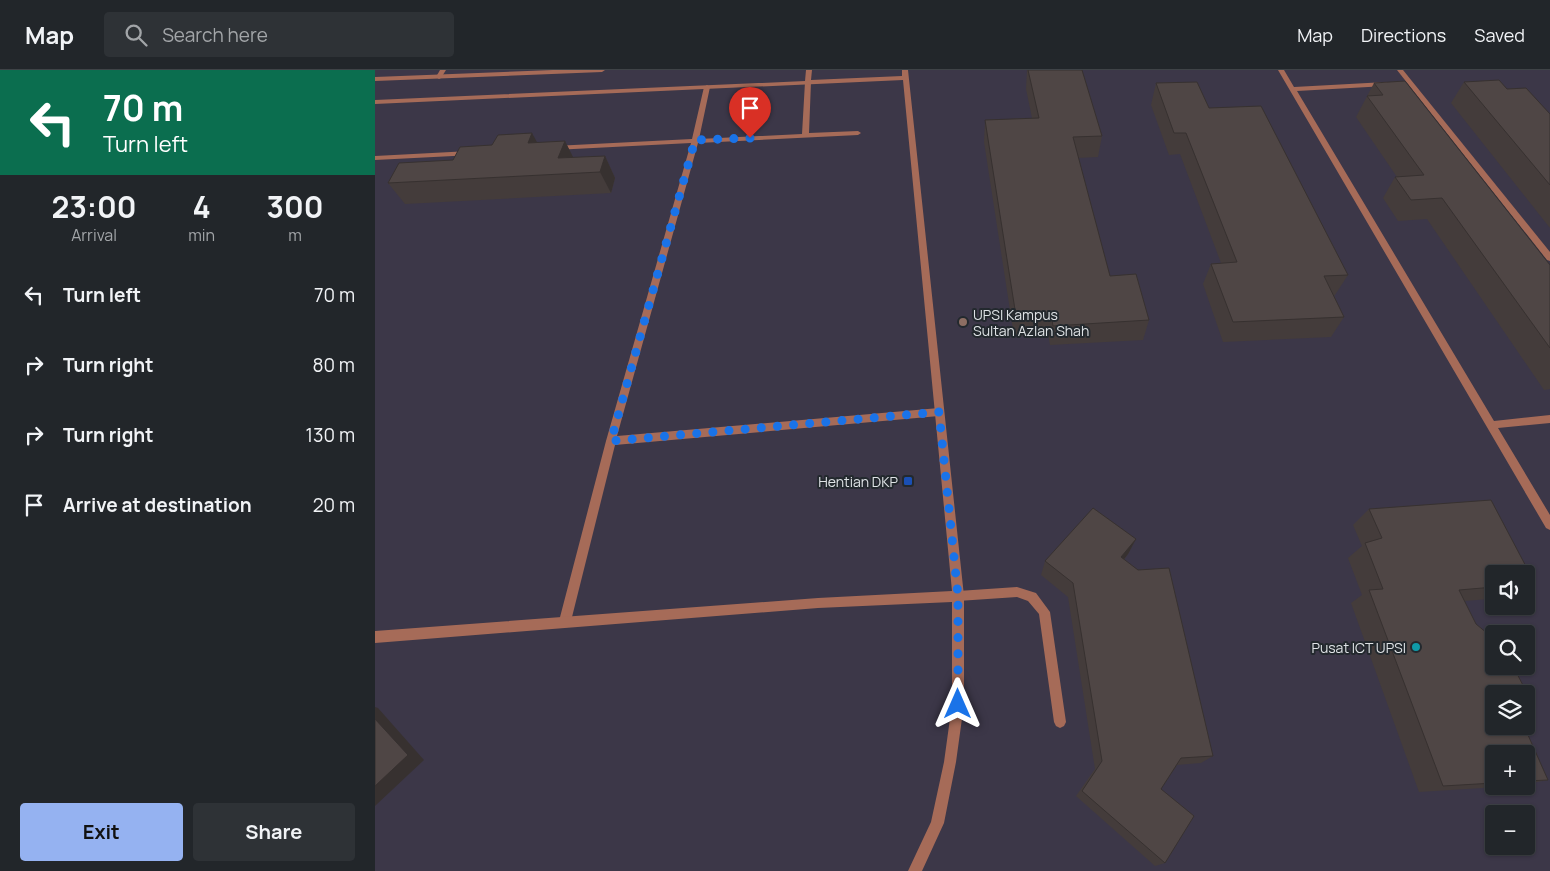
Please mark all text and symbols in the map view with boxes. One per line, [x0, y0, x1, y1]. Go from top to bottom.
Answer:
search box [104, 12, 454, 57]
text: Map [25, 18, 74, 51]
icon: search [122, 21, 150, 49]
text: Search here [162, 22, 268, 48]
text: Map [1297, 23, 1333, 47]
text: Directions [1361, 23, 1446, 47]
text: Saved [1474, 23, 1525, 47]
text: 70 m [103, 84, 183, 132]
pin [729, 87, 771, 138]
icon: left [20, 90, 85, 155]
icon: arrive [736, 94, 764, 122]
text: Turn left [103, 129, 188, 159]
text: 23:00 [52, 186, 137, 227]
text: 4 [192, 186, 211, 227]
text: 300 [266, 186, 323, 227]
text: Arrival [71, 224, 117, 246]
text: min [188, 224, 215, 246]
text: m [288, 224, 302, 246]
icon: left [20, 281, 48, 309]
text: Turn left [63, 282, 141, 308]
text: 70 m [314, 282, 355, 308]
place label: UPSI Kampus Sultan Azlan Shah [973, 305, 1089, 340]
marker: UPSI Kampus Sultan Azlan Shah [957, 316, 969, 328]
icon: right [20, 351, 48, 379]
text: Turn right [63, 352, 153, 378]
text: 80 m [312, 352, 355, 378]
icon: right [20, 421, 48, 449]
text: Turn right [63, 422, 153, 448]
text: 130 m [306, 422, 355, 448]
place label: Hentian DKP [818, 472, 899, 491]
marker: Hentian DKP [902, 475, 914, 487]
icon: arrive [20, 491, 48, 519]
text: Arrive at destination [63, 492, 252, 518]
text: 20 m [313, 492, 355, 518]
map controls [1485, 565, 1535, 855]
button: sound [1485, 565, 1535, 615]
button: search [1485, 625, 1535, 675]
place label: Pusat ICT UPSI [1311, 638, 1406, 657]
marker: Pusat ICT UPSI [1410, 641, 1422, 653]
position arrow [931, 677, 983, 729]
button: layers [1485, 685, 1535, 735]
button: + [1485, 745, 1535, 795]
button: Exit [20, 803, 183, 861]
button: Share [193, 803, 355, 861]
button: − [1485, 805, 1535, 855]

